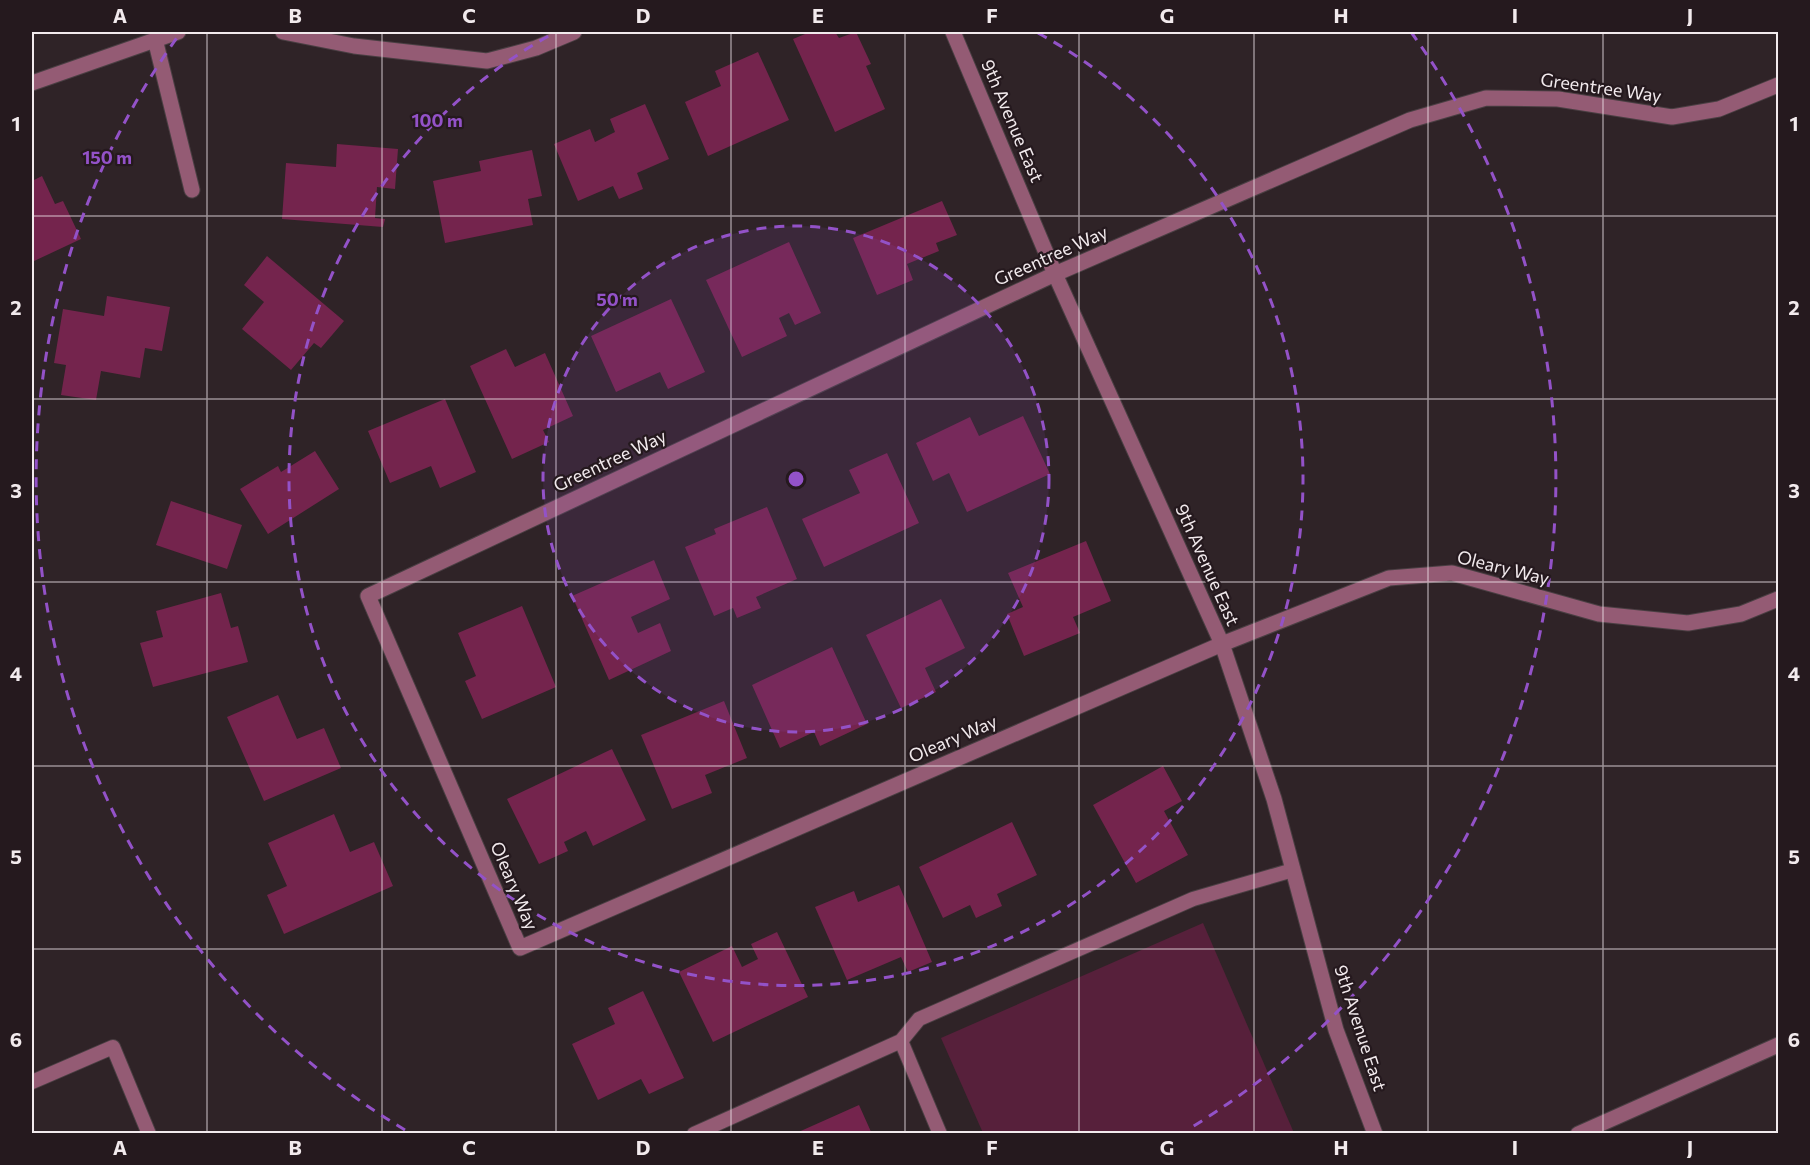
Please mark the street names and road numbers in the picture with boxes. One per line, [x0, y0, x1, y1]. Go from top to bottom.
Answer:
street label: 9th Avenue East [977, 56, 1049, 185]
street label: Greentree Way [1539, 68, 1663, 106]
street label: Greentree Way [990, 220, 1111, 290]
street label: Greentree Way [550, 424, 670, 496]
street label: 9th Avenue East [1171, 500, 1245, 629]
street label: Oleary Way [1455, 545, 1552, 589]
street label: Oleary Way [905, 710, 1000, 767]
street label: Oleary Way [486, 838, 543, 933]
street label: 9th Avenue East [1330, 962, 1392, 1093]

